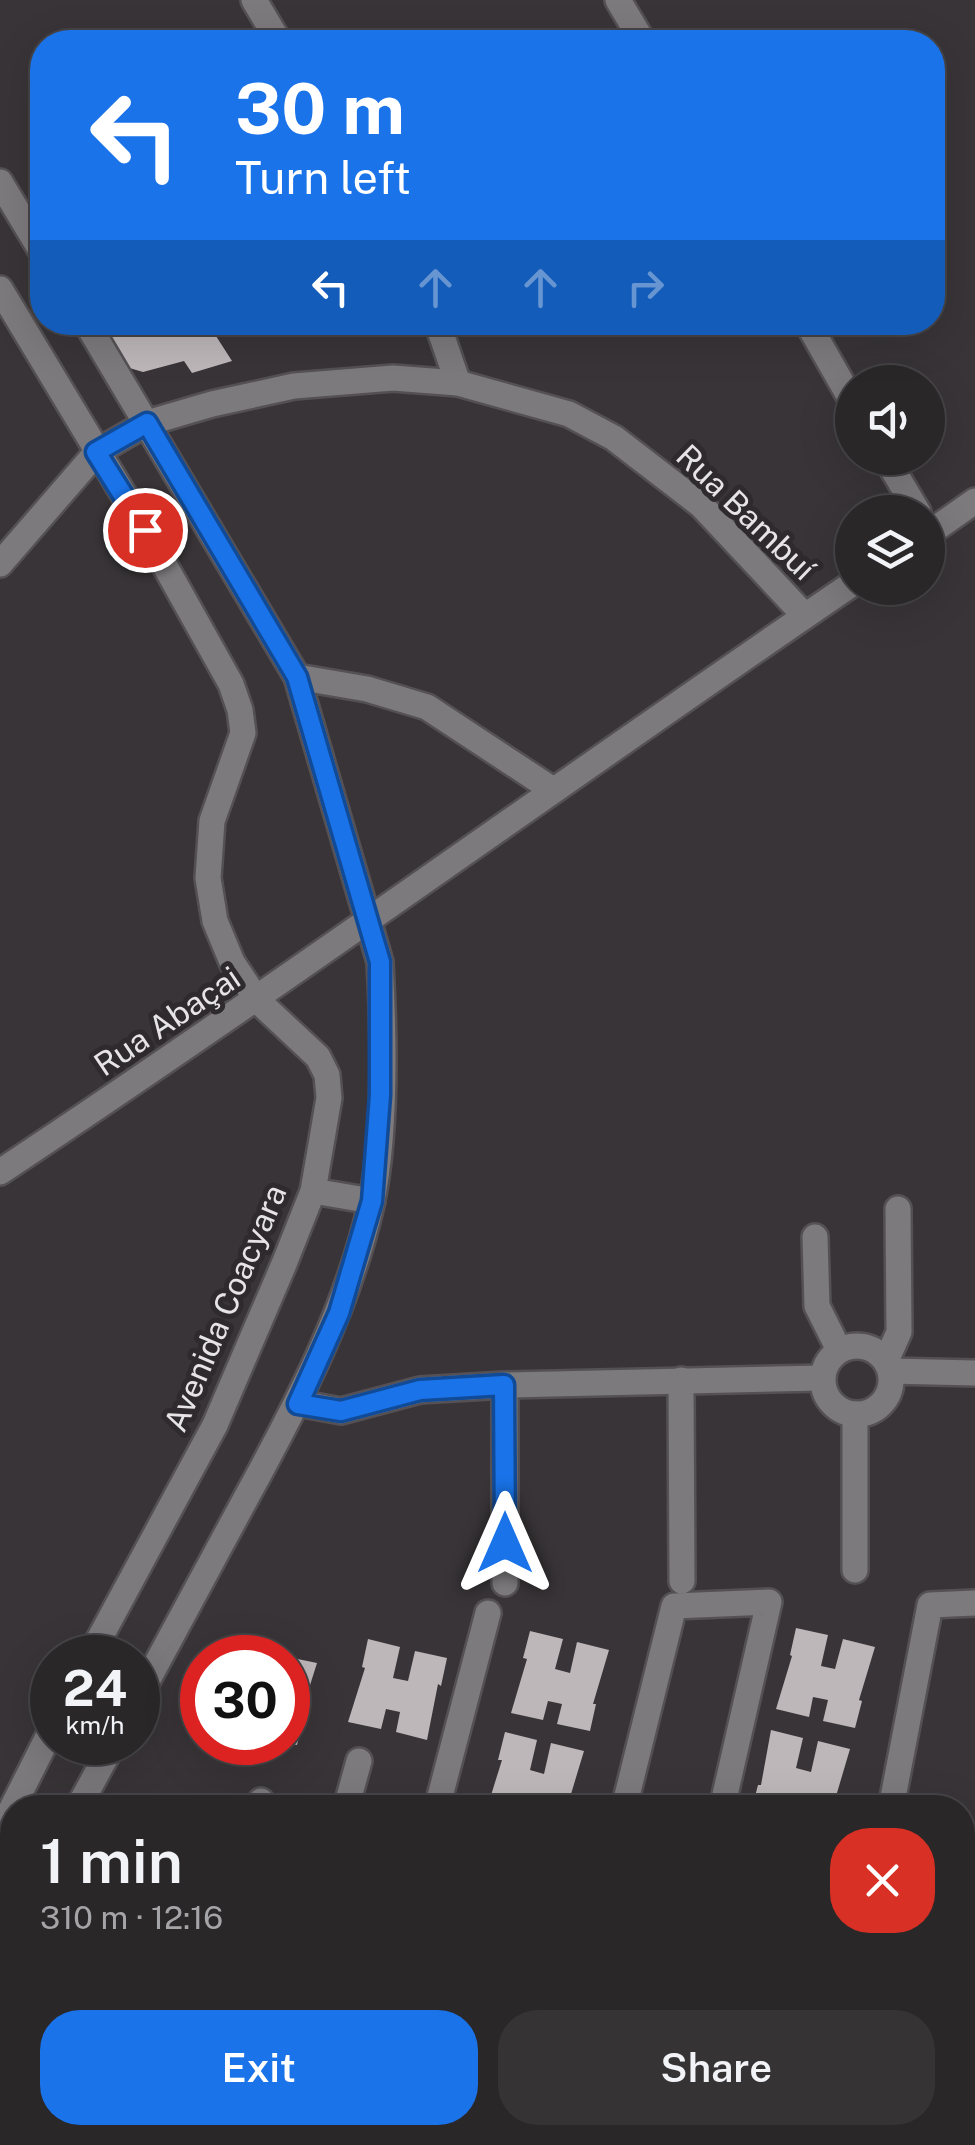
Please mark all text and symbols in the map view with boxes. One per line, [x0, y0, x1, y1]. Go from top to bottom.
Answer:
text: 30 m [235, 67, 405, 150]
icon: left [70, 70, 200, 200]
text: Turn left [235, 151, 411, 204]
icon: left [303, 260, 358, 315]
icon: ahead [408, 260, 463, 315]
icon: ahead [513, 260, 568, 315]
icon: right [618, 260, 673, 315]
map controls [835, 365, 945, 605]
button: sound [835, 365, 945, 475]
street label: Rua Bambuí [669, 437, 824, 588]
pin [103, 488, 188, 573]
button: layers [835, 495, 945, 605]
icon: arrive [118, 503, 173, 558]
street label: Rua Abaçai [87, 959, 247, 1083]
street label: Avenida Coacyara [156, 1179, 294, 1437]
position arrow [453, 1491, 557, 1595]
speed limit sign: 30 [180, 1635, 310, 1765]
text: 24 [63, 1658, 127, 1717]
text: km/h [66, 1710, 124, 1740]
text: 1 min [40, 1826, 183, 1897]
button: close [830, 1828, 935, 1933]
text: 310 m · 12:16 [40, 1899, 223, 1936]
button: Exit [40, 2010, 478, 2125]
button: Share [498, 2010, 935, 2125]

